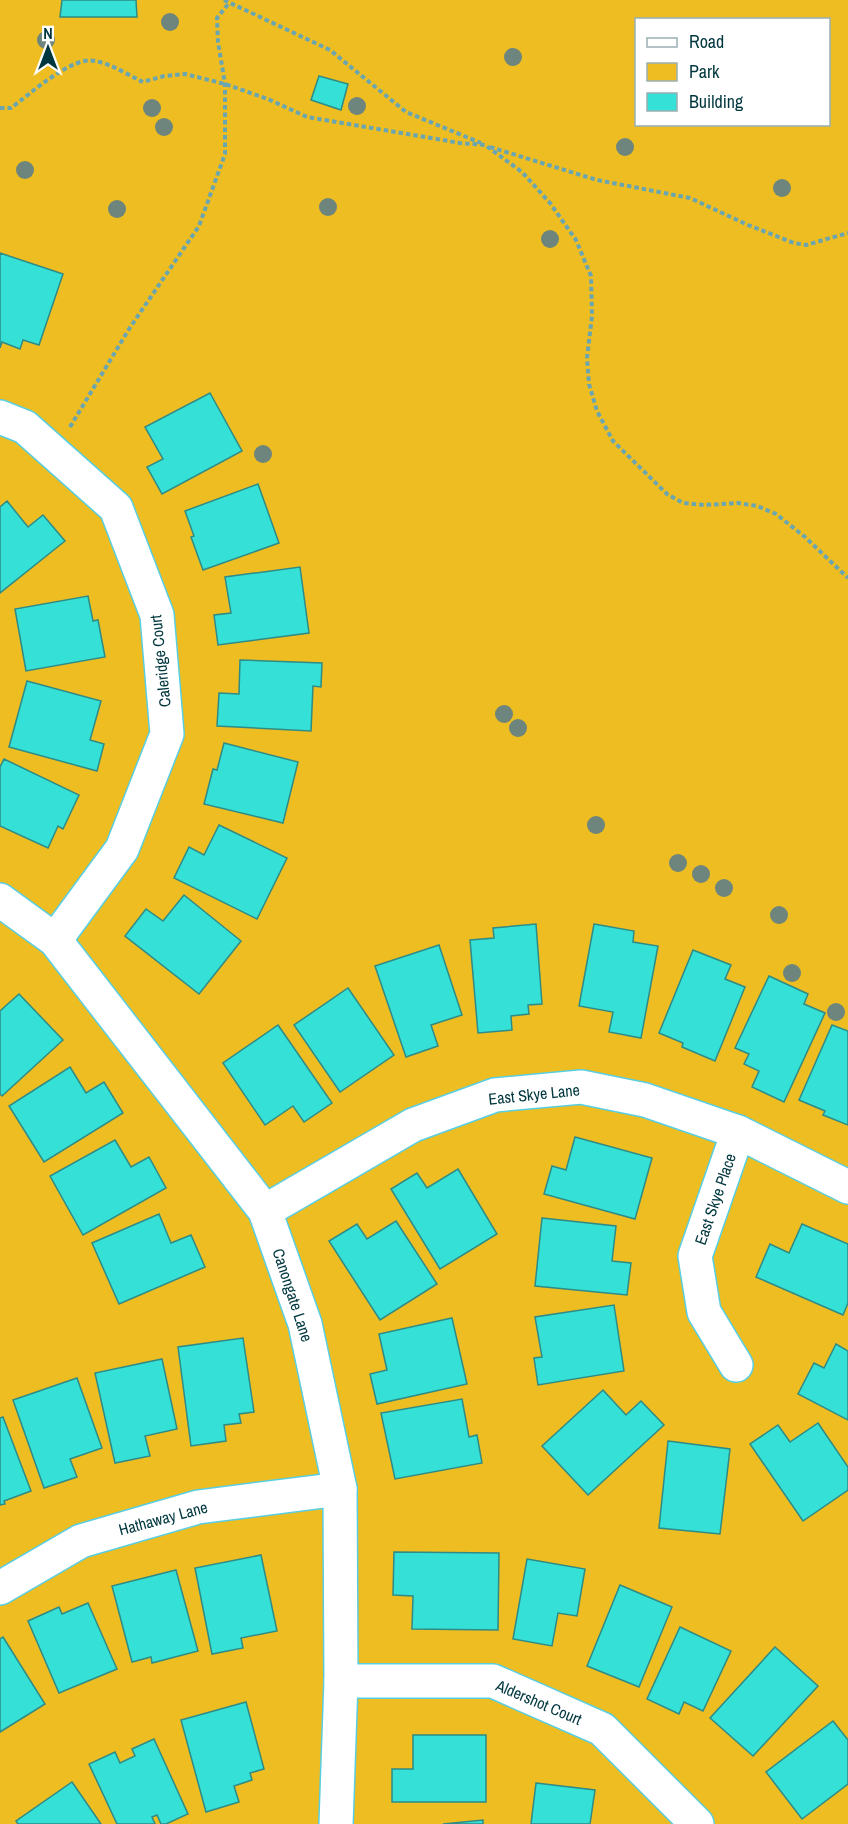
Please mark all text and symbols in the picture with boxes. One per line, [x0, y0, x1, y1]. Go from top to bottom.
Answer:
north arrow [18, 18, 78, 78]
legend [635, 18, 830, 126]
text: N [43, 22, 53, 44]
text: Road [689, 29, 724, 54]
text: Park [689, 59, 720, 84]
text: Building [689, 89, 744, 114]
street label: Caleridge Court [144, 613, 176, 708]
street label: East Skye Lane [487, 1078, 581, 1110]
street label: East Skye Place [689, 1150, 741, 1248]
street label: Canongate Lane [268, 1245, 318, 1345]
street label: Hathaway Lane [116, 1496, 210, 1540]
street label: Aldershot Court [492, 1674, 586, 1730]

